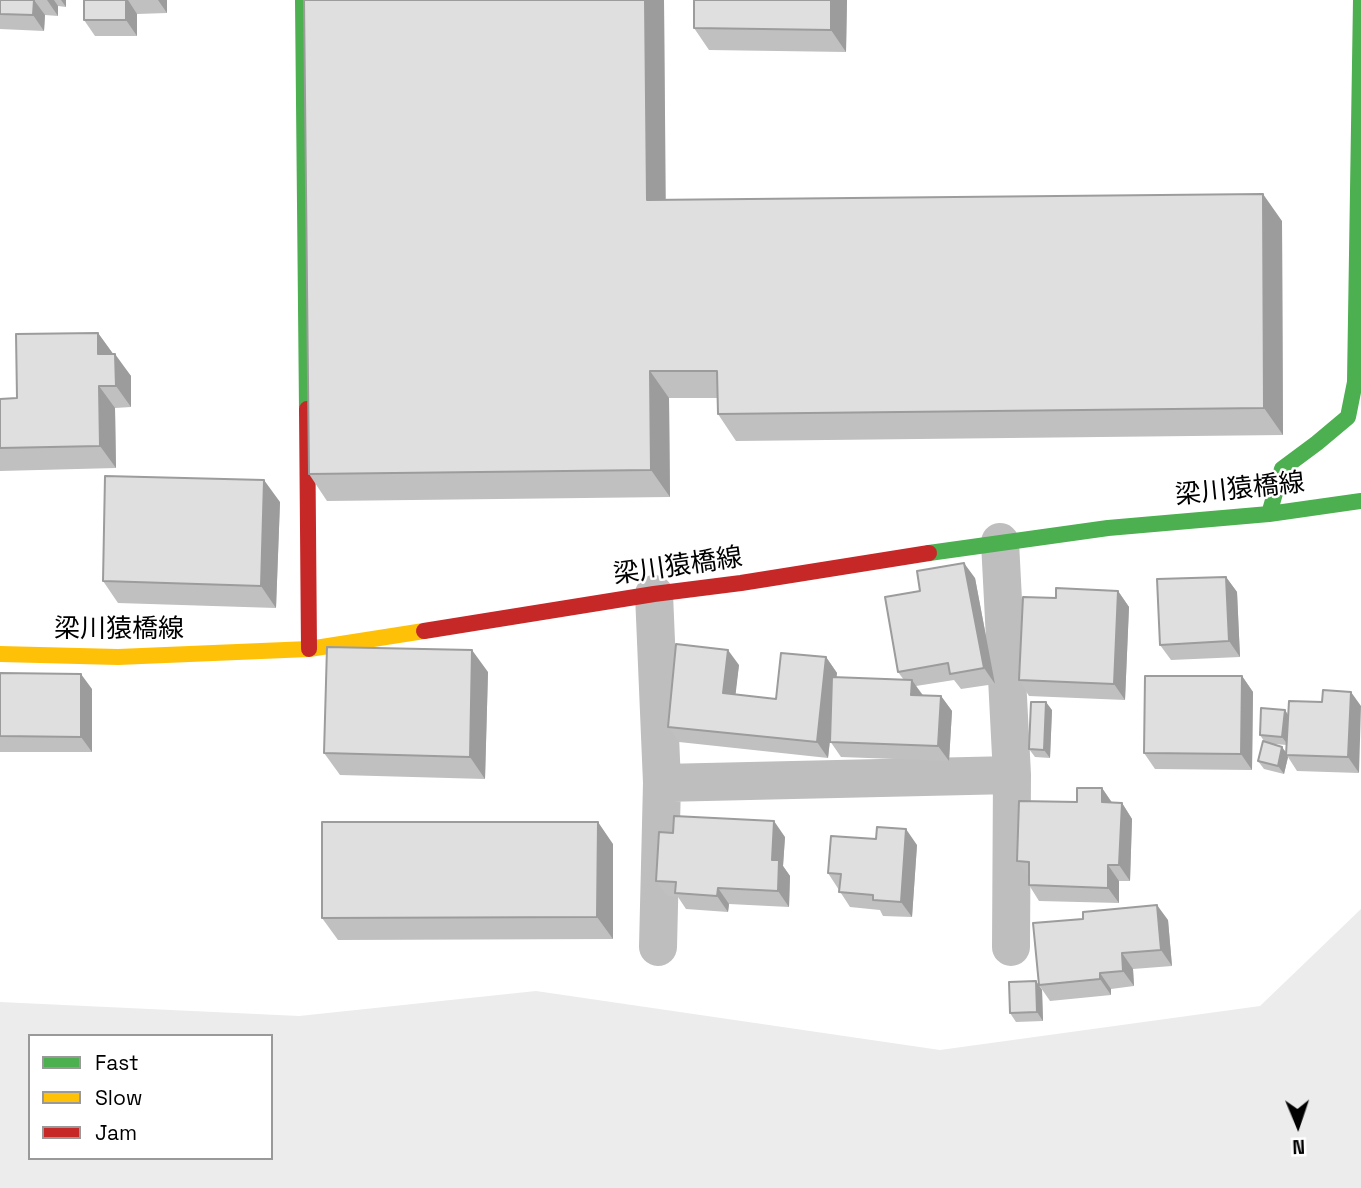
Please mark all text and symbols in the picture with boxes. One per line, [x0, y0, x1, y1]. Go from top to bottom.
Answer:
street label: 梁川猿橋線 [1174, 468, 1306, 512]
street label: 梁川猿橋線 [611, 543, 745, 591]
street label: 梁川猿橋線 [54, 614, 184, 646]
legend [28, 1034, 273, 1160]
text: Fast [95, 1049, 139, 1076]
text: Slow [95, 1084, 143, 1111]
north arrow [1263, 1090, 1333, 1160]
text: Jam [95, 1119, 137, 1146]
text: N [1292, 1134, 1306, 1159]

